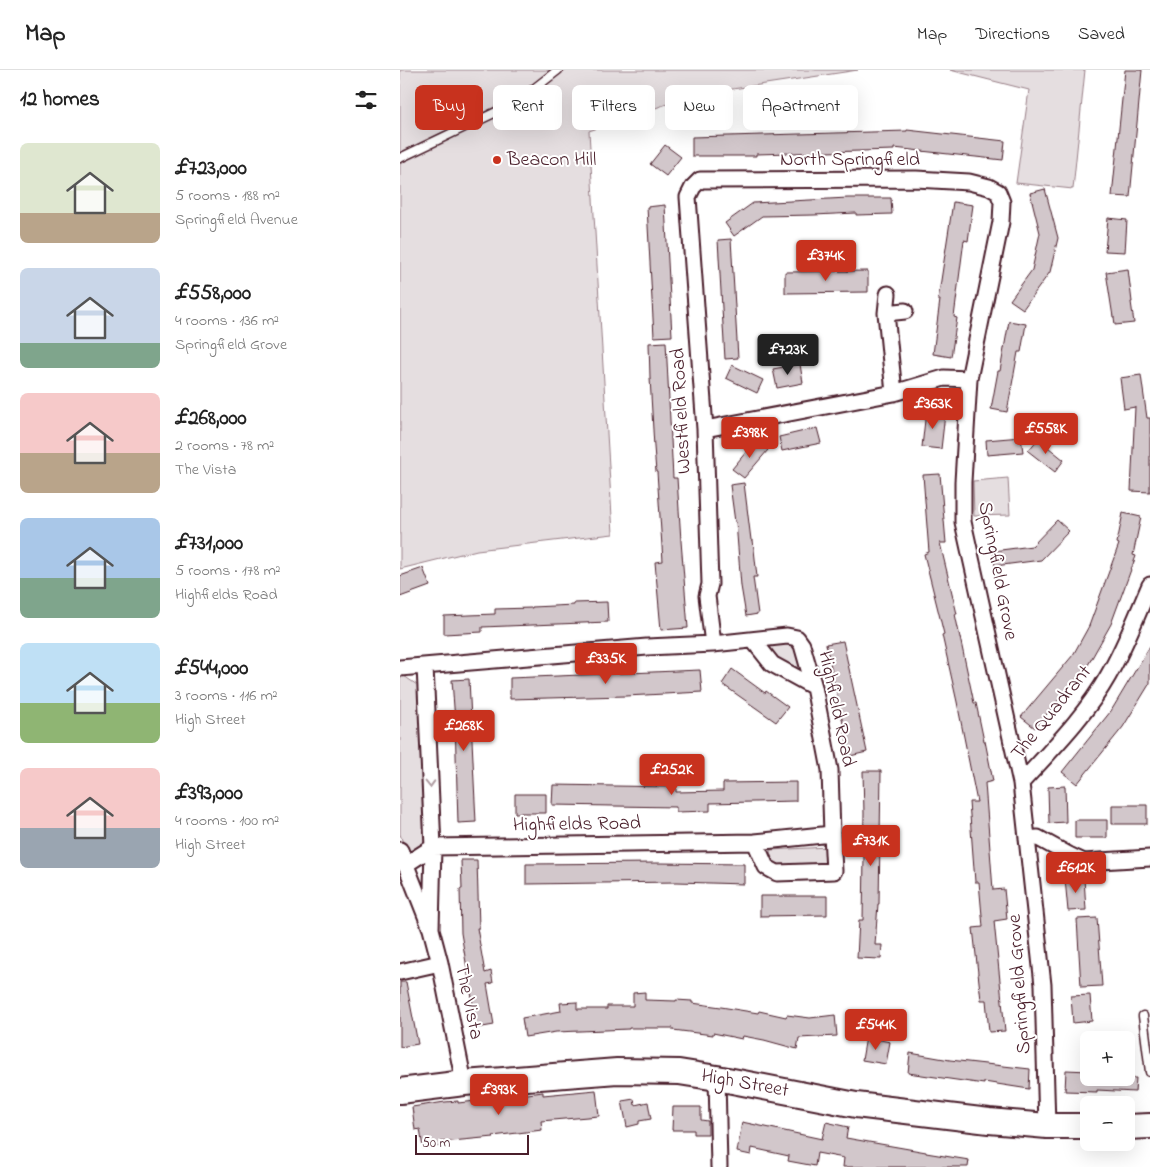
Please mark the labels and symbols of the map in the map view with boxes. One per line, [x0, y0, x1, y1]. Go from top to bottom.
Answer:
place label: Beacon Hill [506, 146, 596, 175]
street label: North Springfield [780, 146, 920, 176]
marker: Beacon Hill [491, 154, 503, 166]
pin: £374K [791, 240, 861, 282]
pin: £723K [753, 334, 823, 376]
street label: Westfield Road [664, 347, 700, 475]
pin: £363K [898, 388, 968, 430]
pin: £558K [1011, 412, 1081, 455]
pin: £398K [715, 416, 785, 459]
street label: Springfield Grove [968, 499, 1025, 643]
pin: £335K [571, 642, 641, 685]
street label: Highfield Road [809, 648, 862, 770]
street label: The Quadrant [1005, 659, 1100, 767]
pin: £268K [429, 710, 499, 752]
pin: £252K [637, 754, 707, 796]
one-way arrow [425, 781, 435, 789]
street label: Highfields Road [513, 809, 641, 842]
pin: £731K [836, 824, 906, 867]
pin: £612K [1041, 852, 1111, 894]
street label: Springfield Grove [1001, 913, 1040, 1055]
street label: The Vista [446, 962, 490, 1042]
pin: £544K [841, 1008, 911, 1051]
street label: High Street [699, 1062, 791, 1107]
pin: £393K [464, 1074, 534, 1116]
scale bar [415, 1132, 529, 1155]

